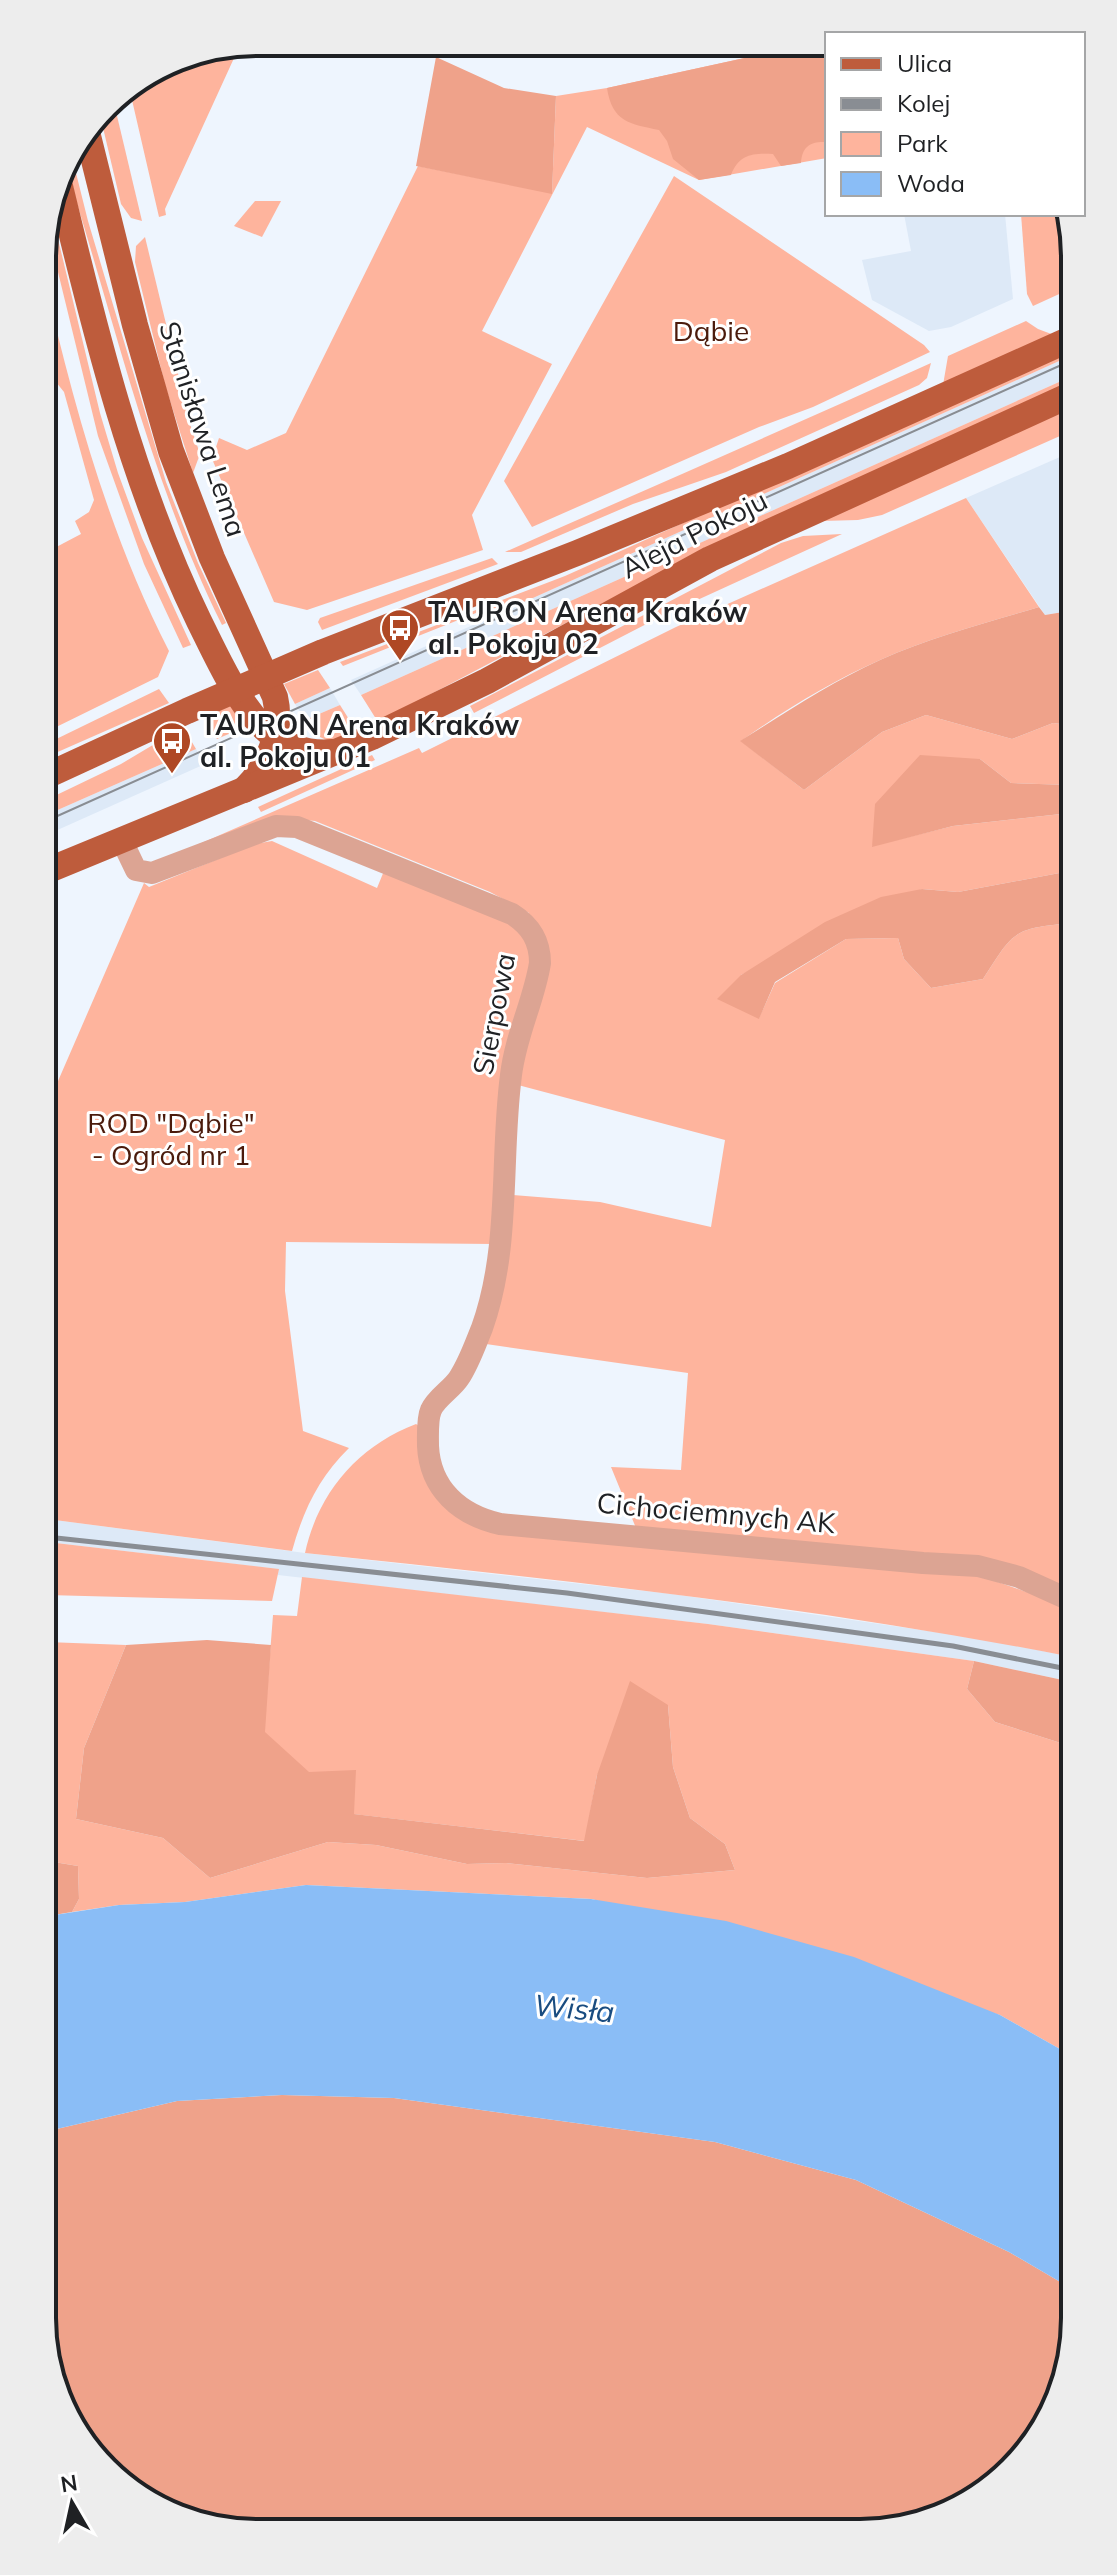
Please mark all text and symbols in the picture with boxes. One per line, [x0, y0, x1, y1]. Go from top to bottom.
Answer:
legend [825, 32, 1085, 216]
text: Ulica [897, 48, 952, 78]
text: Kolej [897, 88, 950, 118]
text: Park [897, 128, 948, 158]
text: Woda [897, 168, 965, 198]
park label: Dąbie [673, 313, 749, 348]
street label: Stanisława Lema [152, 317, 255, 541]
street label: Aleja Pokoju [615, 482, 773, 585]
place label: TAURON Arena Kraków al. Pokoju 02 [428, 594, 747, 661]
bus stop icon: TAURON Arena Kraków al. Pokoju 02 [379, 607, 421, 662]
place label: TAURON Arena Kraków al. Pokoju 01 [200, 707, 519, 774]
bus stop icon: TAURON Arena Kraków al. Pokoju 01 [151, 720, 193, 775]
street label: Sierpowa [465, 950, 522, 1078]
park label: ROD "Dąbie" - Ogród nr 1 [87, 1105, 255, 1172]
street label: Cichociemnych AK [595, 1485, 838, 1540]
water label: Wisła [532, 1986, 616, 2030]
north arrow [32, 2463, 112, 2543]
text: N [58, 2468, 79, 2498]

